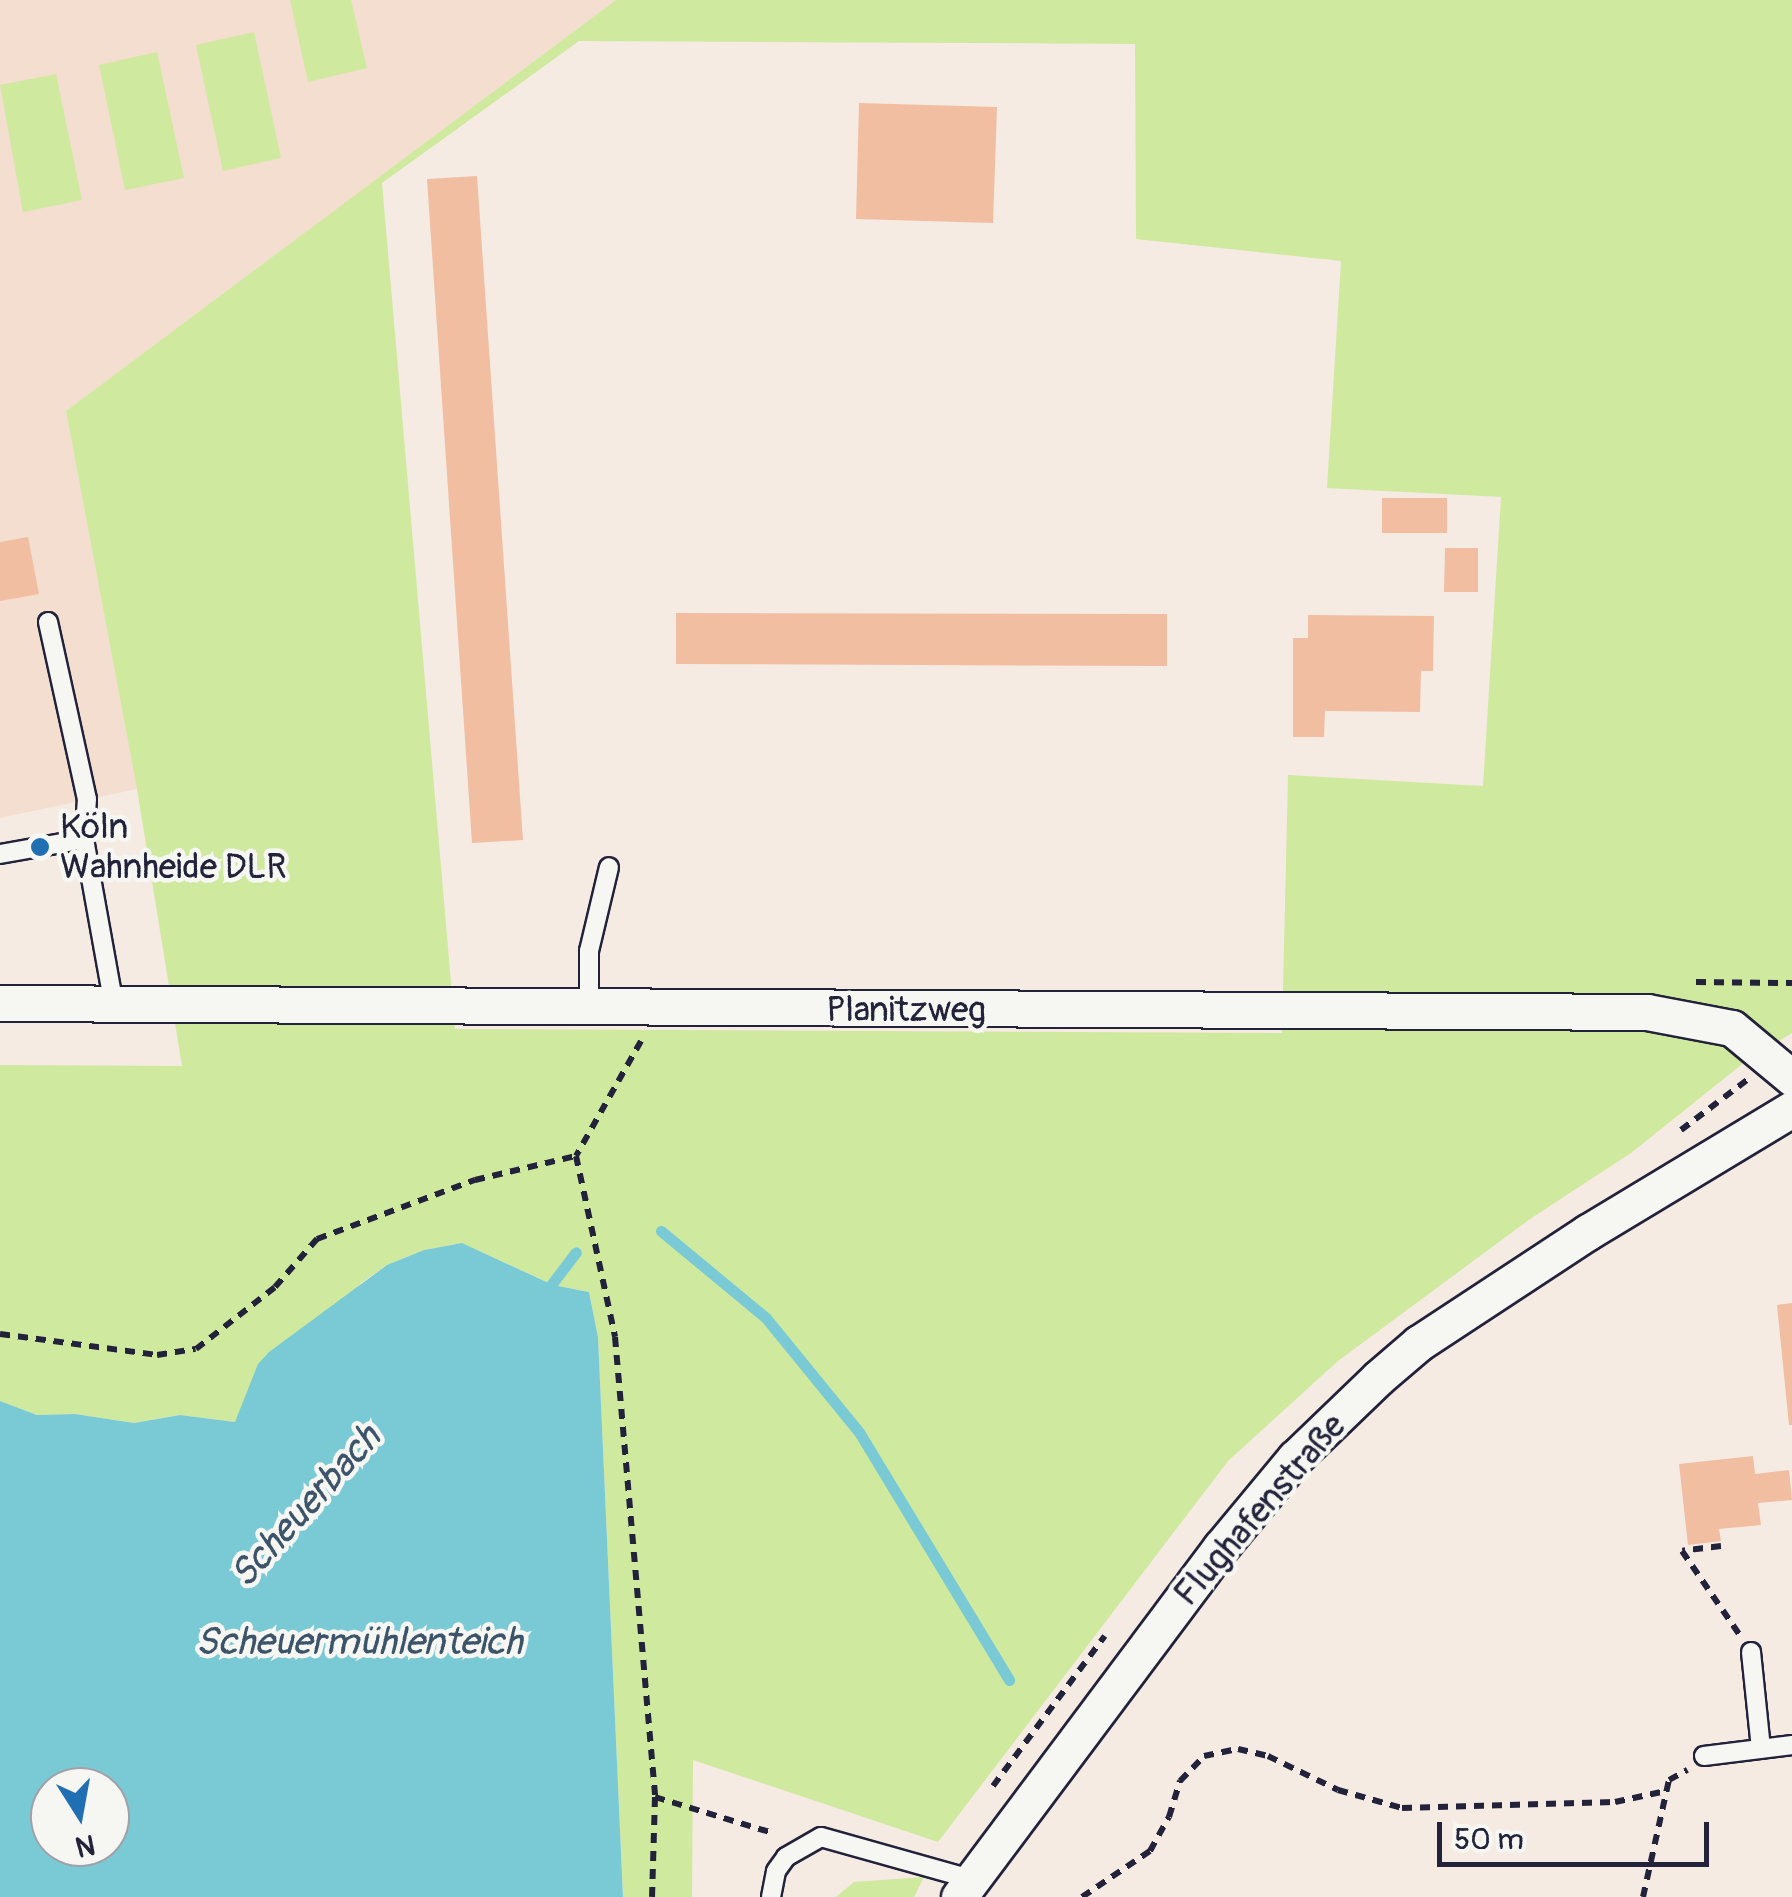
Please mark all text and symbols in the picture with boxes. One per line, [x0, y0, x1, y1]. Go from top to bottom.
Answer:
place label: Köln Wahnheide DLR [60, 806, 287, 888]
marker: Köln Wahnheide DLR [29, 836, 51, 858]
street label: Planitzweg [826, 989, 986, 1031]
street label: Flughafenstraße [1165, 1406, 1355, 1614]
water label: Scheuerbach [221, 1416, 391, 1598]
water label: Scheuermühlenteich [196, 1620, 522, 1666]
north arrow [30, 1767, 130, 1867]
scale bar [1442, 1802, 1714, 1864]
text: 50 m [1454, 1821, 1524, 1858]
text: N [73, 1826, 98, 1864]

